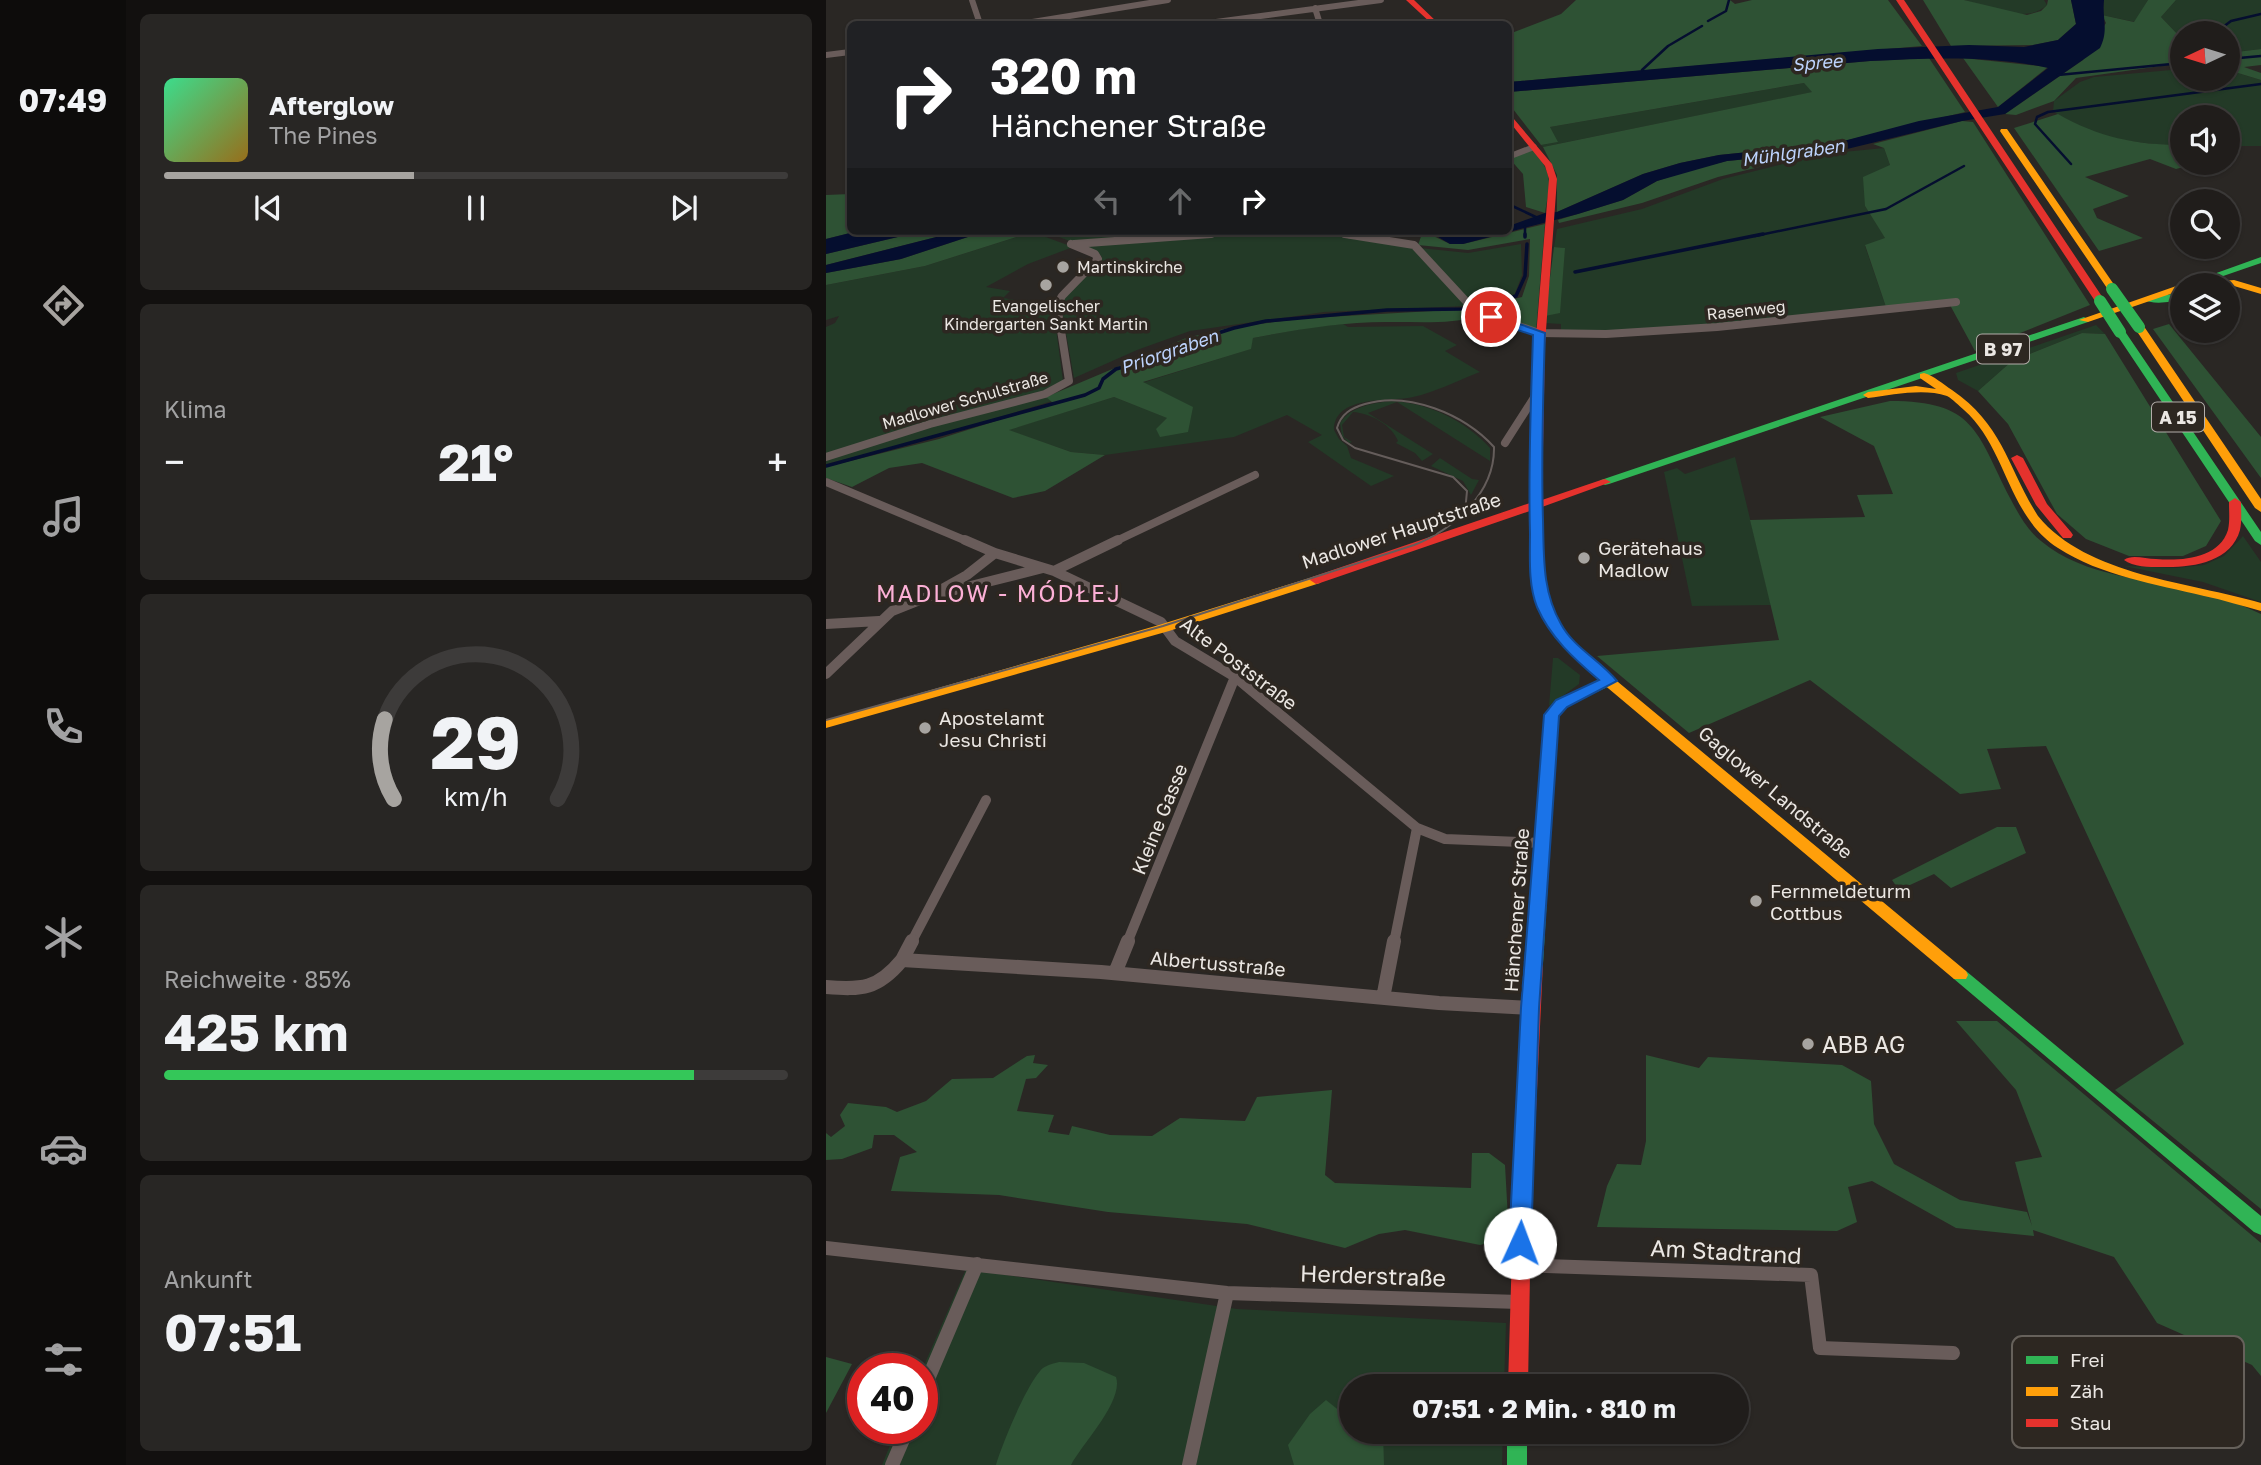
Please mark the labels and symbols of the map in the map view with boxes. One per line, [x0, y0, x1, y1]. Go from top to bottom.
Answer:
north arrow [2170, 21, 2240, 91]
water label: Spree [1791, 49, 1845, 75]
water label: Mühlgraben [1740, 134, 1847, 170]
place label: Martinskirche [1077, 257, 1183, 277]
marker: Martinskirche [1055, 259, 1071, 275]
marker: Evangelischer Kindergarten Sankt Martin [1038, 277, 1054, 293]
pin [1461, 287, 1521, 347]
place label: Evangelischer Kindergarten Sankt Martin [944, 296, 1148, 334]
street label: Rasenweg [1706, 296, 1786, 324]
water label: Priorgraben [1117, 324, 1222, 378]
road number: B 97 [1977, 334, 2029, 363]
street label: Madlower Schulstraße [880, 367, 1050, 433]
road number: A 15 [2152, 402, 2204, 432]
street label: Madlower Hauptstraße [1299, 487, 1503, 573]
place label: Gerätehaus Madlow [1598, 536, 1703, 581]
marker: Gerätehaus Madlow [1576, 550, 1592, 566]
district label: MADLOW - MÓDŁEJ [876, 579, 1122, 607]
street label: Alte Poststraße [1176, 612, 1302, 714]
place label: Apostelamt Jesu Christi [939, 706, 1047, 751]
marker: Apostelamt Jesu Christi [917, 720, 933, 736]
street label: Gaglower Landstraße [1694, 721, 1858, 863]
street label: Kleine Gasse [1126, 760, 1192, 878]
street label: Hänchener Straße [1499, 827, 1533, 993]
place label: Fernmeldeturm Cottbus [1770, 879, 1911, 924]
marker: Fernmeldeturm Cottbus [1748, 893, 1764, 909]
street label: Albertusstraße [1149, 946, 1287, 980]
place label: ABB AG [1822, 1030, 1905, 1058]
marker: ABB AG [1800, 1036, 1816, 1052]
position arrow [1483, 1206, 1557, 1280]
street label: Am Stadtrand [1650, 1233, 1802, 1269]
street label: Herderstraße [1300, 1258, 1446, 1292]
legend [2012, 1336, 2244, 1448]
text: Frei [2070, 1348, 2105, 1371]
speed limit sign: 40 [847, 1353, 938, 1444]
text: Zäh [2070, 1379, 2104, 1402]
text: Stau [2070, 1411, 2112, 1434]

